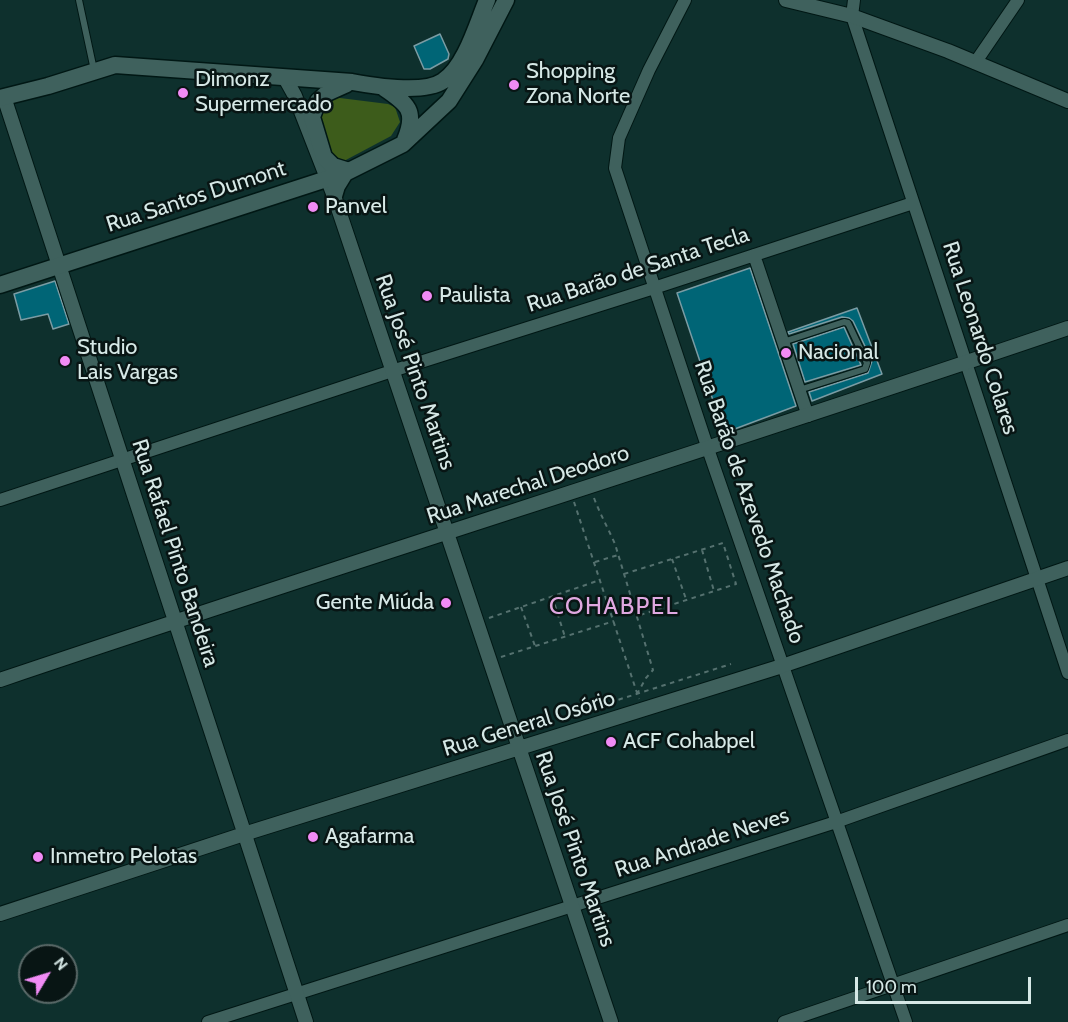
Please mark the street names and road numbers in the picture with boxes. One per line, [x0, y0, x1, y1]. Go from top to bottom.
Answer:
street label: Rua Santos Dumont [103, 155, 289, 239]
street label: Rua Barão de Santa Tecla [524, 222, 752, 318]
street label: Rua Leonardo Colares [936, 238, 1024, 438]
street label: Rua José Pinto Martins [369, 271, 461, 473]
street label: Rua Barão de Azevedo Machado [688, 357, 810, 647]
street label: Rua Rafael Pinto Bandeira [126, 436, 224, 670]
street label: Rua Marechal Deodoro [423, 440, 633, 530]
street label: Rua General Osório [440, 685, 618, 763]
street label: Rua José Pinto Martins [529, 748, 621, 950]
street label: Rua Andrade Neves [612, 802, 792, 884]

